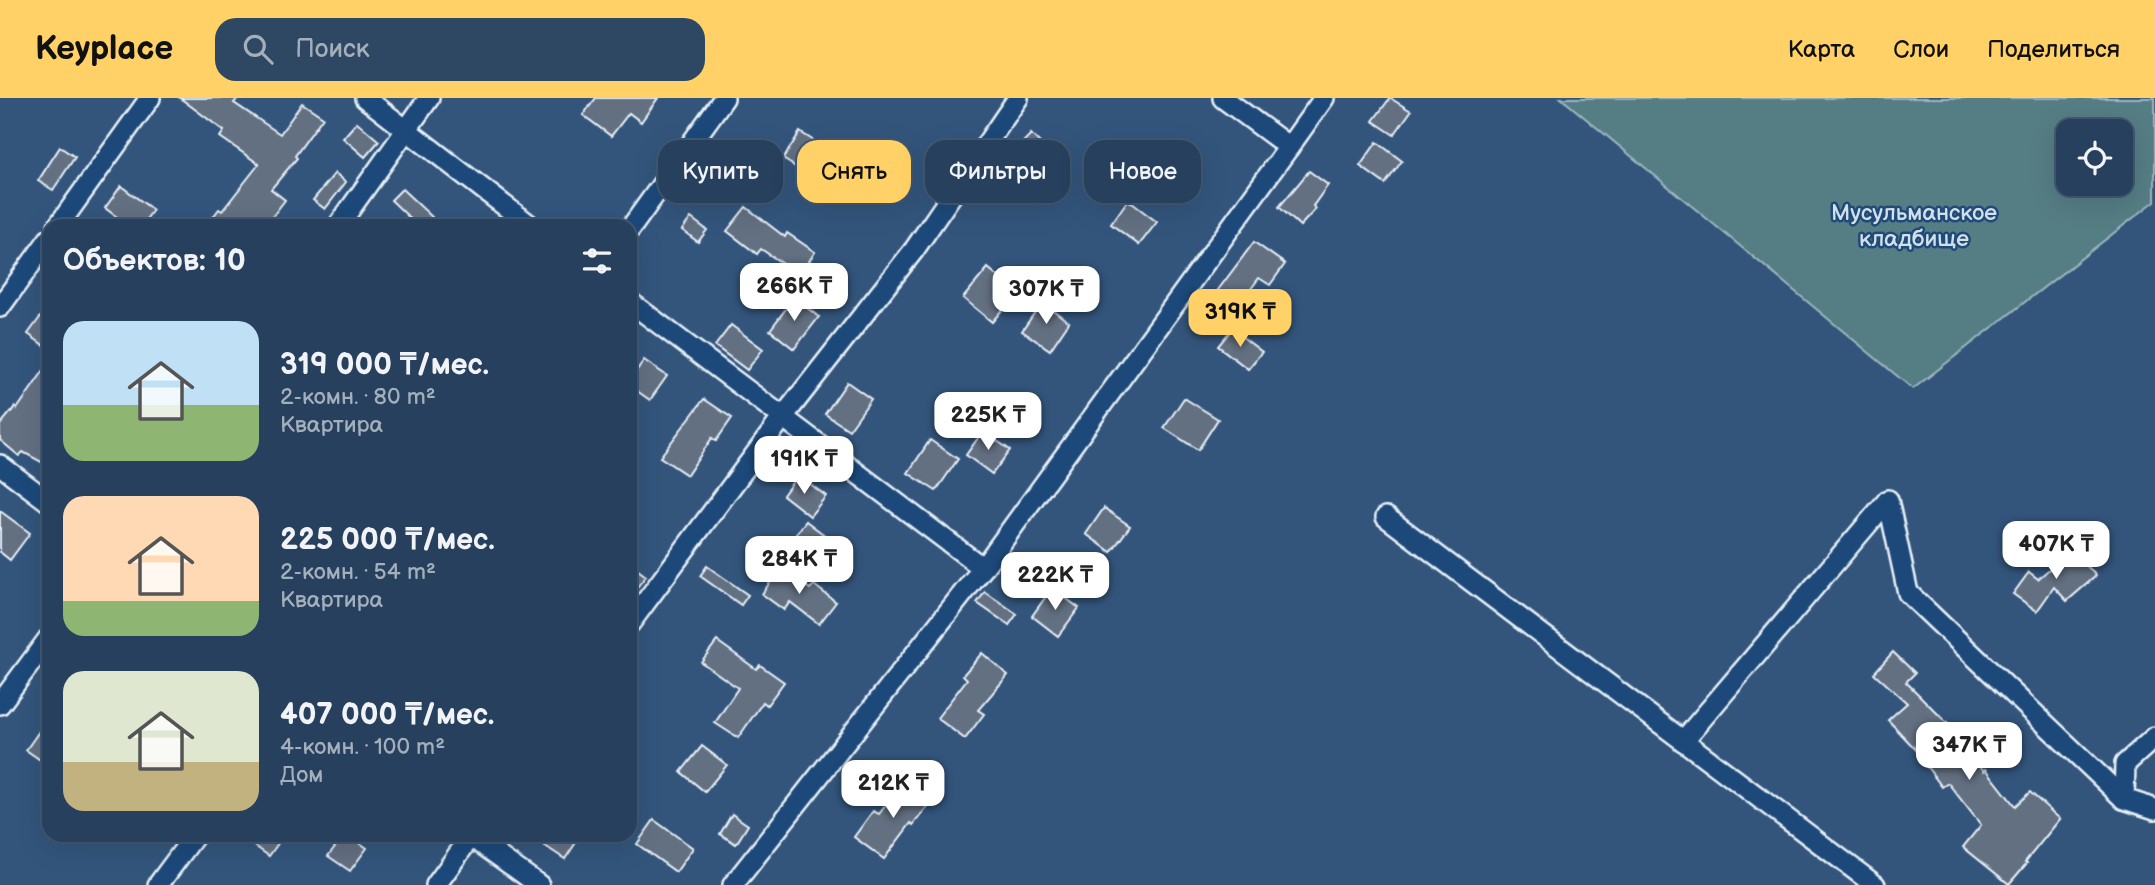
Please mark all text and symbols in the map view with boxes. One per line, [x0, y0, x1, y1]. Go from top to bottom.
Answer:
search box [215, 18, 705, 81]
text: Keyplace [35, 29, 173, 69]
icon: search [239, 30, 277, 68]
text: Поиск [295, 34, 370, 65]
text: Карта [1788, 35, 1855, 64]
text: Слои [1893, 35, 1949, 64]
text: Поделиться [1987, 35, 2120, 64]
map controls [2056, 119, 2133, 196]
button: locate [2056, 119, 2133, 196]
chip: Купить [658, 140, 783, 203]
chip: Снять [797, 140, 911, 203]
chip: Фильтры [925, 140, 1070, 203]
chip: Новое [1084, 140, 1201, 203]
park label: Мусульманское кладбище [1831, 199, 1997, 253]
icon: filters [578, 242, 616, 280]
text: Объектов: 10 [63, 243, 246, 279]
pin: 266K ₸ [737, 264, 851, 323]
pin: 307K ₸ [989, 266, 1103, 326]
text: 266K ₸ [756, 272, 832, 300]
text: 307K ₸ [1009, 275, 1083, 303]
pin: 319K ₸ [1183, 289, 1297, 349]
text: 319K ₸ [1204, 298, 1276, 326]
text: 319 000 ₸/мес. [280, 347, 489, 383]
icon: home [119, 349, 203, 433]
text: 2-комн. · 80 m² [280, 383, 436, 411]
pin: 225K ₸ [931, 392, 1045, 452]
text: 225K ₸ [950, 401, 1026, 429]
text: Квартира [280, 411, 383, 439]
pin: 191K ₸ [747, 436, 861, 496]
text: 191K ₸ [770, 445, 838, 473]
text: 225 000 ₸/мес. [280, 522, 495, 558]
pin: 407K ₸ [1999, 522, 2113, 581]
icon: home [119, 524, 203, 608]
text: 407K ₸ [2019, 530, 2093, 558]
pin: 284K ₸ [742, 536, 856, 596]
text: 284K ₸ [761, 545, 837, 573]
pin: 222K ₸ [998, 552, 1112, 612]
text: 2-комн. · 54 m² [280, 558, 436, 586]
text: 222K ₸ [1017, 561, 1093, 589]
text: Квартира [280, 586, 383, 614]
text: 407 000 ₸/мес. [280, 697, 494, 733]
icon: home [119, 699, 203, 783]
pin: 347K ₸ [1912, 722, 2026, 782]
text: 347K ₸ [1932, 731, 2006, 759]
text: 4-комн. · 100 m² [280, 733, 445, 761]
pin: 212K ₸ [836, 760, 950, 820]
text: Дом [280, 761, 323, 789]
text: 212K ₸ [857, 769, 929, 797]

